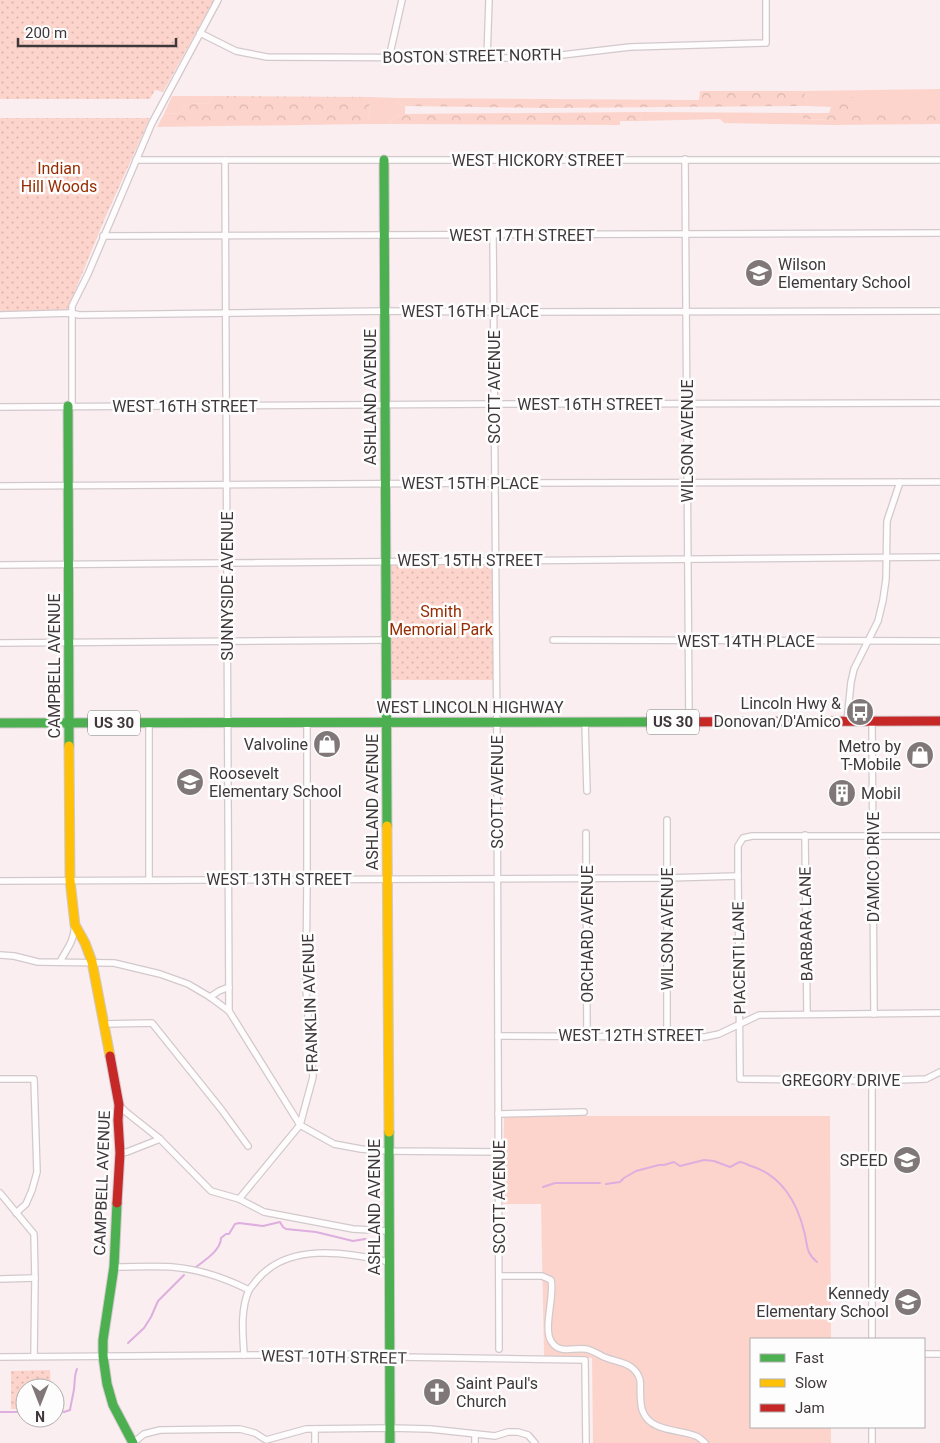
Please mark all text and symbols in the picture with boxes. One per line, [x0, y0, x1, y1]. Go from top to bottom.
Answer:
scale bar [18, 15, 175, 47]
text: 200 m [25, 24, 67, 42]
street label: BOSTON STREET NORTH [382, 45, 562, 67]
street label: WEST HICKORY STREET [452, 151, 625, 170]
park label: Indian Hill Woods [21, 159, 97, 196]
street label: WEST 17TH STREET [449, 226, 595, 245]
place label: Wilson Elementary School [778, 255, 911, 292]
school or university icon: Wilson Elementary School [744, 258, 774, 288]
street label: WEST 16TH PLACE [401, 302, 539, 321]
street label: ASHLAND AVENUE [361, 329, 380, 465]
street label: SCOTT AVENUE [485, 330, 504, 444]
street label: WILSON AVENUE [678, 380, 697, 502]
street label: WEST 16TH STREET [517, 395, 663, 414]
street label: WEST 16TH STREET [112, 397, 258, 416]
street label: WEST 15TH PLACE [401, 474, 539, 493]
street label: SUNNYSIDE AVENUE [218, 511, 237, 661]
street label: WEST 15TH STREET [397, 551, 543, 570]
street label: CAMPBELL AVENUE [45, 593, 64, 739]
park label: Smith Memorial Park [389, 602, 494, 639]
street label: WEST 14TH PLACE [677, 632, 815, 651]
place label: Lincoln Hwy & Donovan/D'Amico [714, 694, 841, 731]
bus stop icon: Lincoln Hwy & Donovan/D'Amico [845, 697, 875, 727]
street label: WEST LINCOLN HIGHWAY [376, 698, 564, 717]
road number: US 30 [88, 710, 140, 736]
road number: US 30 [647, 710, 699, 734]
shop icon: Valvoline [312, 729, 342, 759]
street label: ASHLAND AVENUE [363, 734, 382, 870]
place label: Valvoline [244, 735, 308, 754]
street label: SCOTT AVENUE [488, 735, 507, 849]
place label: Metro by T-Mobile [838, 737, 901, 774]
shop icon: Metro by T-Mobile [905, 740, 935, 770]
place label: Roosevelt Elementary School [209, 764, 342, 801]
school or university icon: Roosevelt Elementary School [175, 767, 205, 797]
building icon: Mobil [827, 778, 857, 808]
place label: Mobil [861, 784, 901, 803]
street label: D'AMICO DRIVE [864, 812, 883, 922]
street label: ORCHARD AVENUE [578, 865, 597, 1003]
street label: BARBARA LANE [796, 867, 816, 981]
street label: WILSON AVENUE [658, 868, 677, 990]
street label: WEST 13TH STREET [206, 870, 352, 889]
street label: PIACENTI LANE [729, 901, 749, 1015]
street label: FRANKLIN AVENUE [298, 933, 322, 1073]
street label: WEST 12TH STREET [558, 1026, 704, 1045]
street label: GREGORY DRIVE [782, 1071, 900, 1090]
street label: CAMPBELL AVENUE [90, 1110, 114, 1256]
street label: ASHLAND AVENUE [365, 1139, 384, 1275]
street label: SCOTT AVENUE [490, 1140, 509, 1254]
school or university icon: SPEED [892, 1145, 922, 1175]
place label: SPEED [840, 1151, 888, 1170]
place label: Kennedy Elementary School [756, 1284, 889, 1321]
school or university icon: Kennedy Elementary School [893, 1287, 923, 1317]
legend [750, 1338, 925, 1428]
street label: WEST 10TH STREET [261, 1346, 407, 1368]
text: Fast [795, 1349, 824, 1367]
place label: Saint Paul's Church [456, 1374, 538, 1411]
text: Slow [795, 1374, 827, 1392]
church icon: Saint Paul's Church [422, 1377, 452, 1407]
north arrow [15, 1378, 65, 1428]
text: Jam [795, 1399, 825, 1417]
text: N [35, 1408, 45, 1424]

